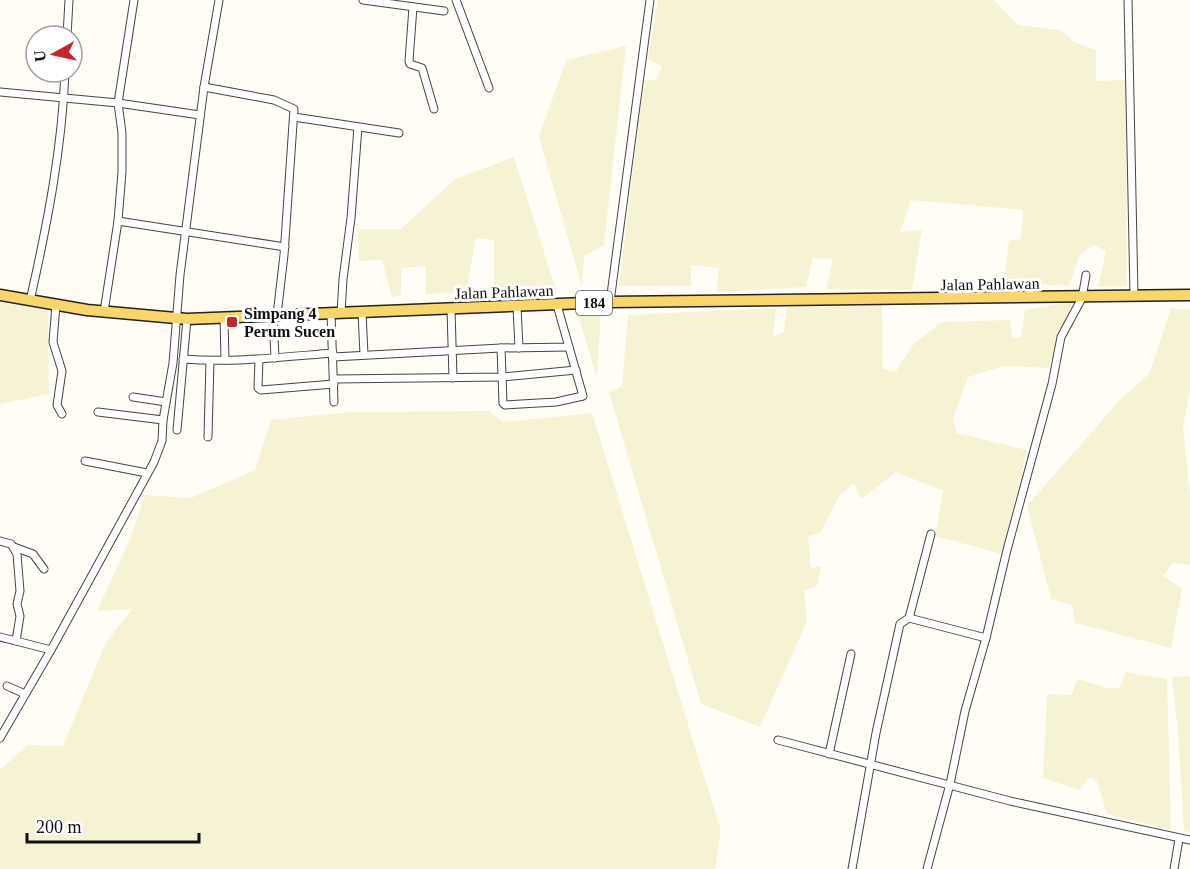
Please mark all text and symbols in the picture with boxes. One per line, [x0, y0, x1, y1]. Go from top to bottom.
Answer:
north arrow [24, 24, 84, 84]
text: U [30, 49, 49, 63]
street label: Jalan Pahlawan [940, 275, 1040, 293]
street label: Jalan Pahlawan [454, 282, 554, 302]
road number: 184 [576, 291, 612, 315]
place label: Simpang 4 Perum Sucen [244, 305, 335, 340]
marker: Simpang 4 Perum Sucen [225, 315, 239, 329]
scale bar [27, 806, 200, 844]
text: 200 m [36, 817, 82, 837]

